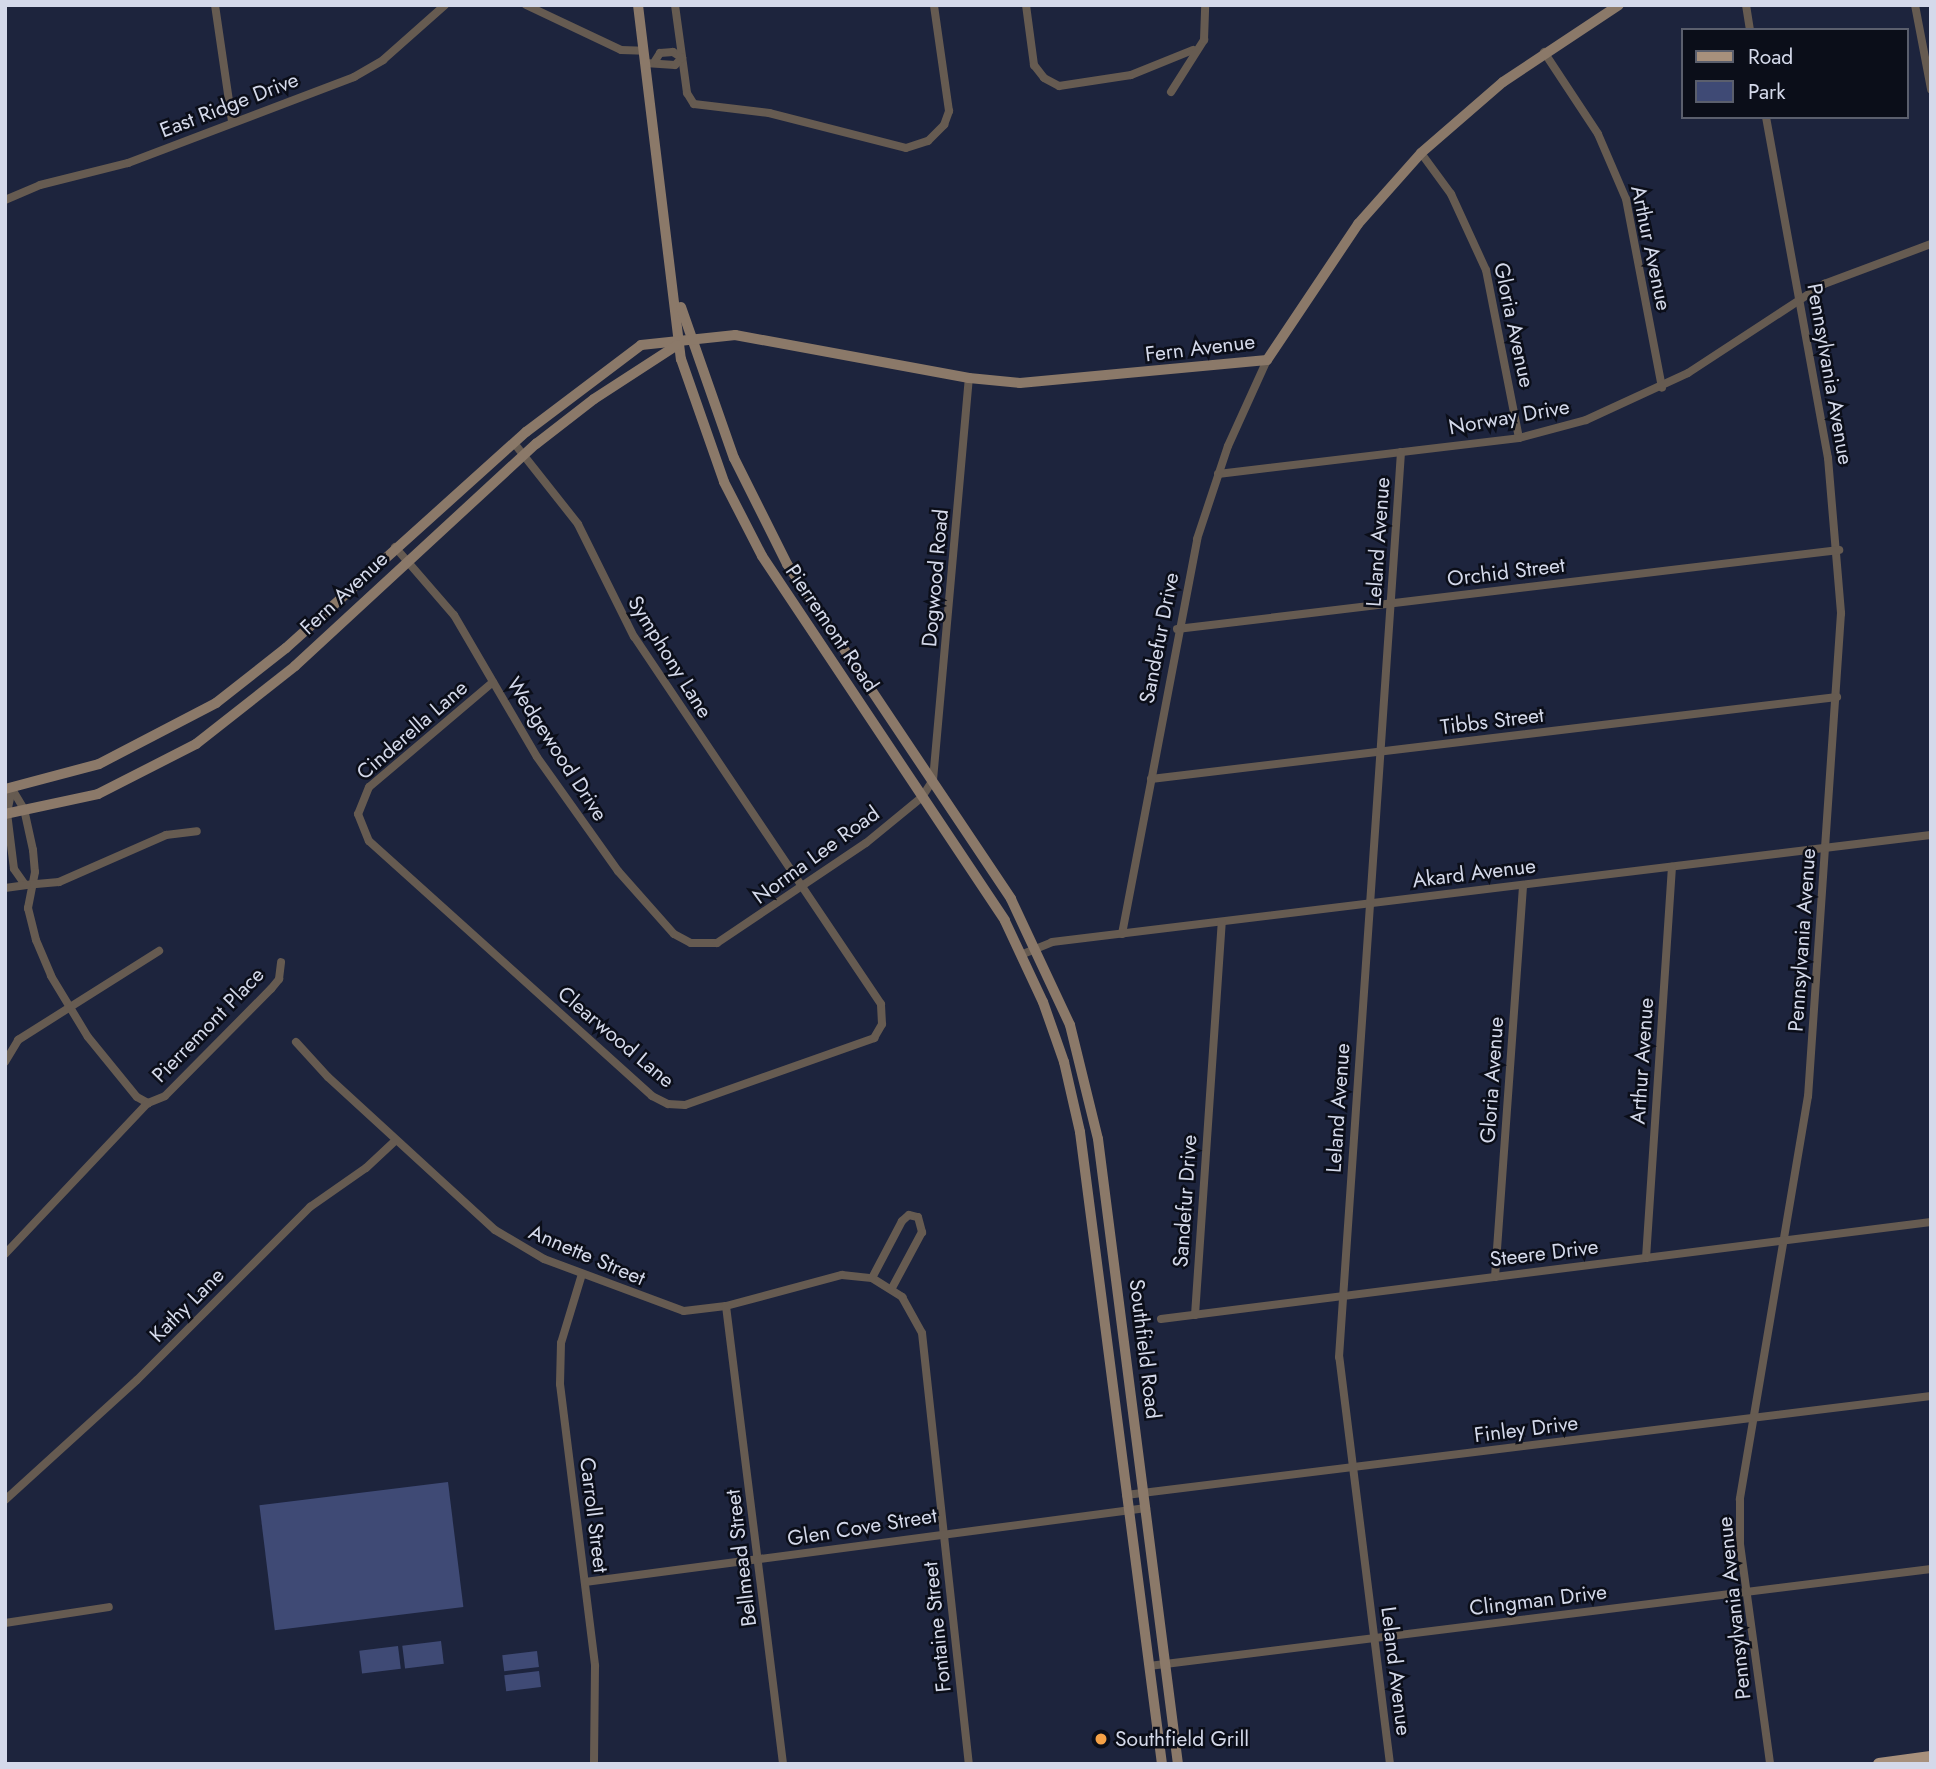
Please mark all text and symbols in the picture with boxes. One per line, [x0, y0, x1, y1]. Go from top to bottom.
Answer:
legend [1680, 28, 1908, 119]
text: Road [1748, 42, 1793, 72]
street label: East Ridge Drive [156, 67, 302, 143]
text: Park [1748, 77, 1785, 107]
street label: Arthur Avenue [1625, 183, 1677, 313]
street label: Gloria Avenue [1488, 260, 1540, 390]
street label: Pennsylvania Avenue [1802, 281, 1858, 467]
street label: Fern Avenue [1144, 329, 1256, 367]
street label: Norway Drive [1447, 394, 1571, 440]
street label: Leland Avenue [1361, 476, 1395, 608]
street label: Dogwood Road [916, 508, 954, 648]
street label: Fern Avenue [295, 546, 393, 640]
street label: Orchid Street [1446, 552, 1566, 592]
street label: Pierremont Road [780, 560, 884, 696]
street label: Sandefur Drive [1134, 570, 1184, 706]
street label: Symphony Lane [622, 591, 718, 723]
street label: Wedgewood Drive [501, 672, 613, 826]
street label: Cinderella Lane [351, 675, 473, 785]
street label: Tibbs Street [1439, 702, 1545, 740]
street label: Norma Lee Road [748, 801, 884, 909]
street label: Pennsylvania Avenue [1783, 847, 1821, 1033]
street label: Akard Avenue [1411, 853, 1537, 893]
street label: Pierremont Place [147, 962, 269, 1088]
street label: Clearwood Lane [553, 981, 679, 1093]
street label: Arthur Avenue [1625, 997, 1659, 1125]
street label: Gloria Avenue [1475, 1016, 1509, 1144]
street label: Leland Avenue [1321, 1042, 1355, 1174]
street label: Sandefur Drive [1168, 1134, 1202, 1268]
street label: Annette Street [525, 1219, 649, 1291]
street label: Steere Drive [1488, 1234, 1600, 1272]
street label: Kathy Lane [145, 1263, 229, 1347]
street label: Southfield Road [1124, 1278, 1166, 1420]
street label: Finley Drive [1473, 1410, 1579, 1448]
street label: Carroll Street [574, 1456, 614, 1574]
street label: Bellmead Street [720, 1488, 762, 1628]
street label: Glen Cove Street [785, 1503, 939, 1551]
street label: Pennsylvania Avenue [1712, 1515, 1756, 1701]
street label: Fontaine Street [918, 1560, 956, 1694]
street label: Clingman Drive [1468, 1579, 1608, 1621]
street label: Leland Avenue [1376, 1605, 1416, 1737]
place label: Southfield Grill [1115, 1726, 1249, 1752]
marker: Southfield Grill [1093, 1731, 1109, 1747]

